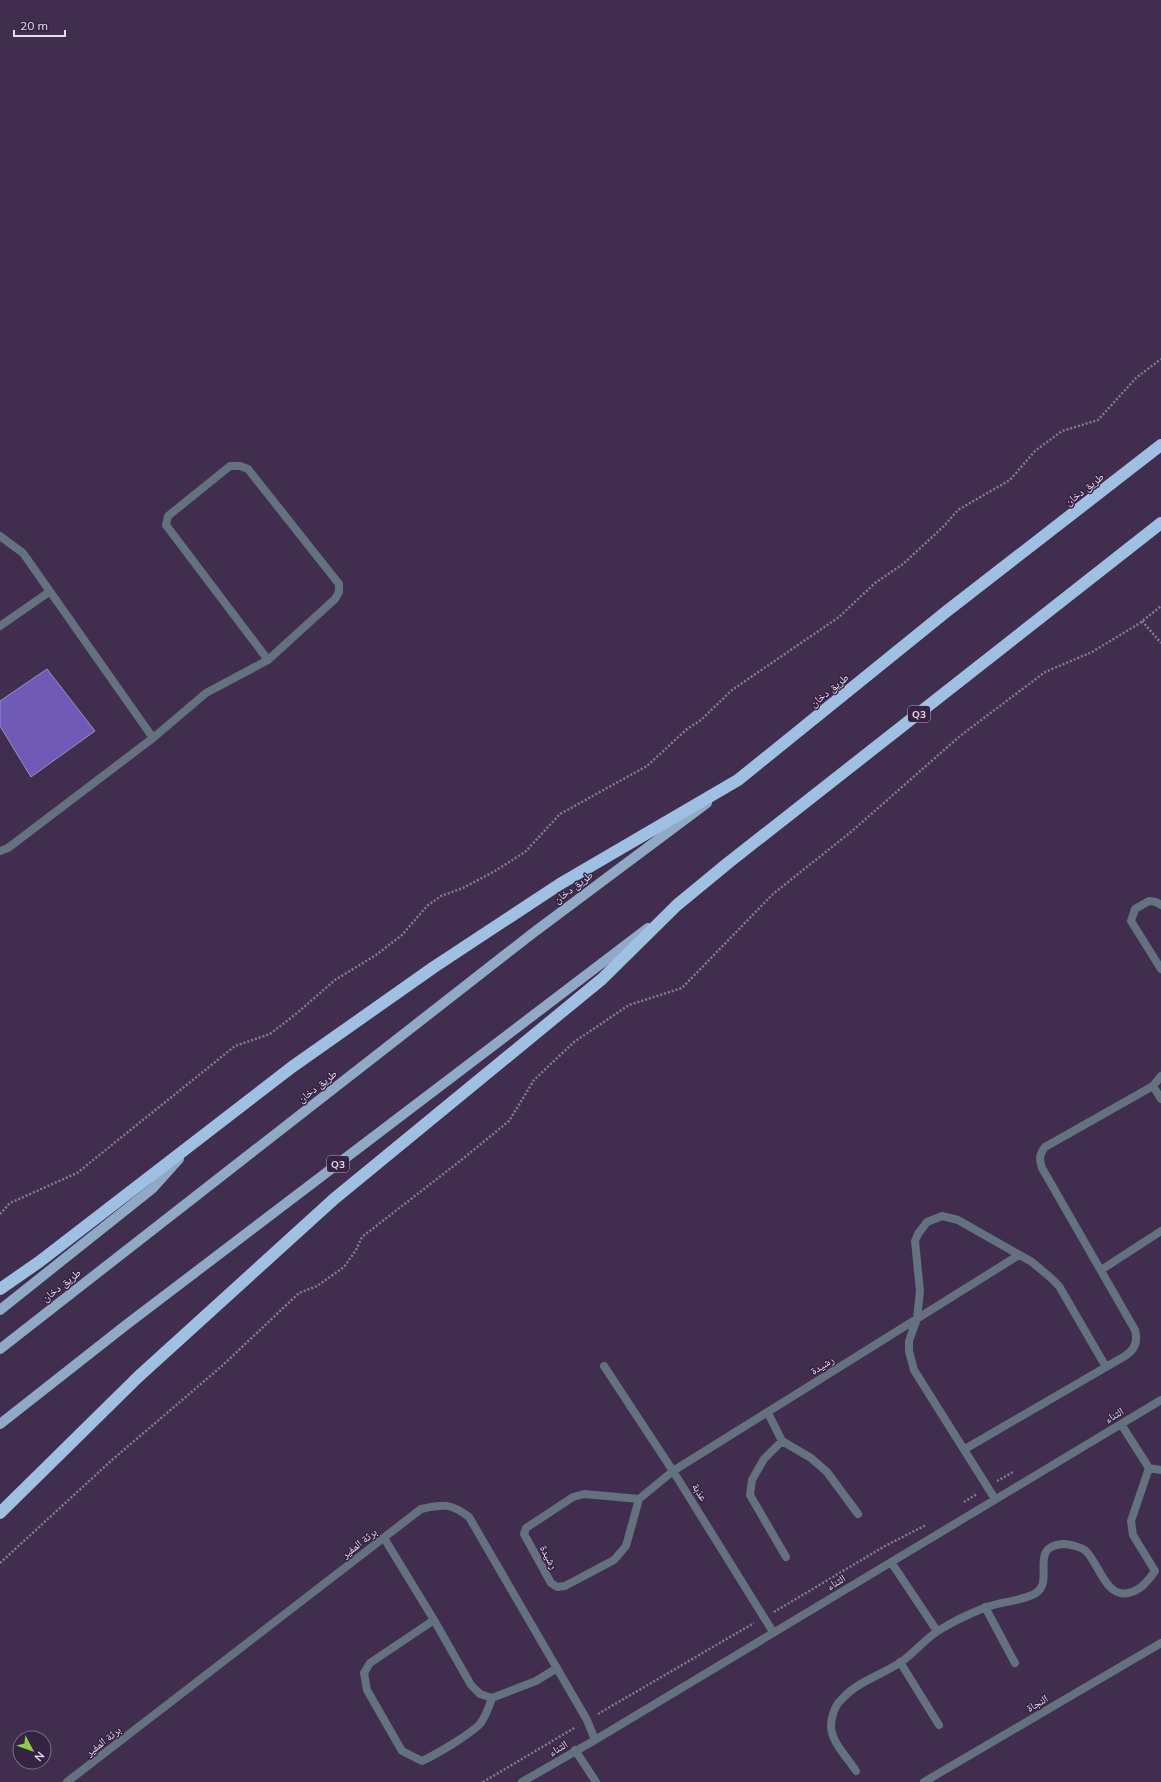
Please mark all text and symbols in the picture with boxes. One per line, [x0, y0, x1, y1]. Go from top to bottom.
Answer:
scale bar [14, 12, 65, 38]
text: 20 m [20, 18, 48, 33]
street label: طريق دخان [1061, 469, 1107, 509]
street label: طريق دخان [807, 670, 851, 710]
road number: Q3 [908, 706, 930, 722]
street label: طريق دخان [550, 868, 596, 906]
street label: طريق دخان [294, 1066, 340, 1106]
road number: Q3 [327, 1156, 349, 1172]
street label: طريق دخان [38, 1265, 84, 1305]
street label: رشيدة [808, 1352, 836, 1378]
street label: الثناء [1102, 1404, 1126, 1426]
street label: عذبة [689, 1480, 711, 1504]
street label: برثة المفير [338, 1525, 380, 1562]
street label: رشيدة [537, 1543, 561, 1571]
street label: الثناء [824, 1571, 848, 1593]
street label: النجاة [1024, 1691, 1050, 1715]
street label: برثة المفير [82, 1723, 124, 1760]
north arrow [12, 1730, 52, 1770]
street label: الثناء [546, 1737, 570, 1759]
text: N [32, 1749, 48, 1764]

